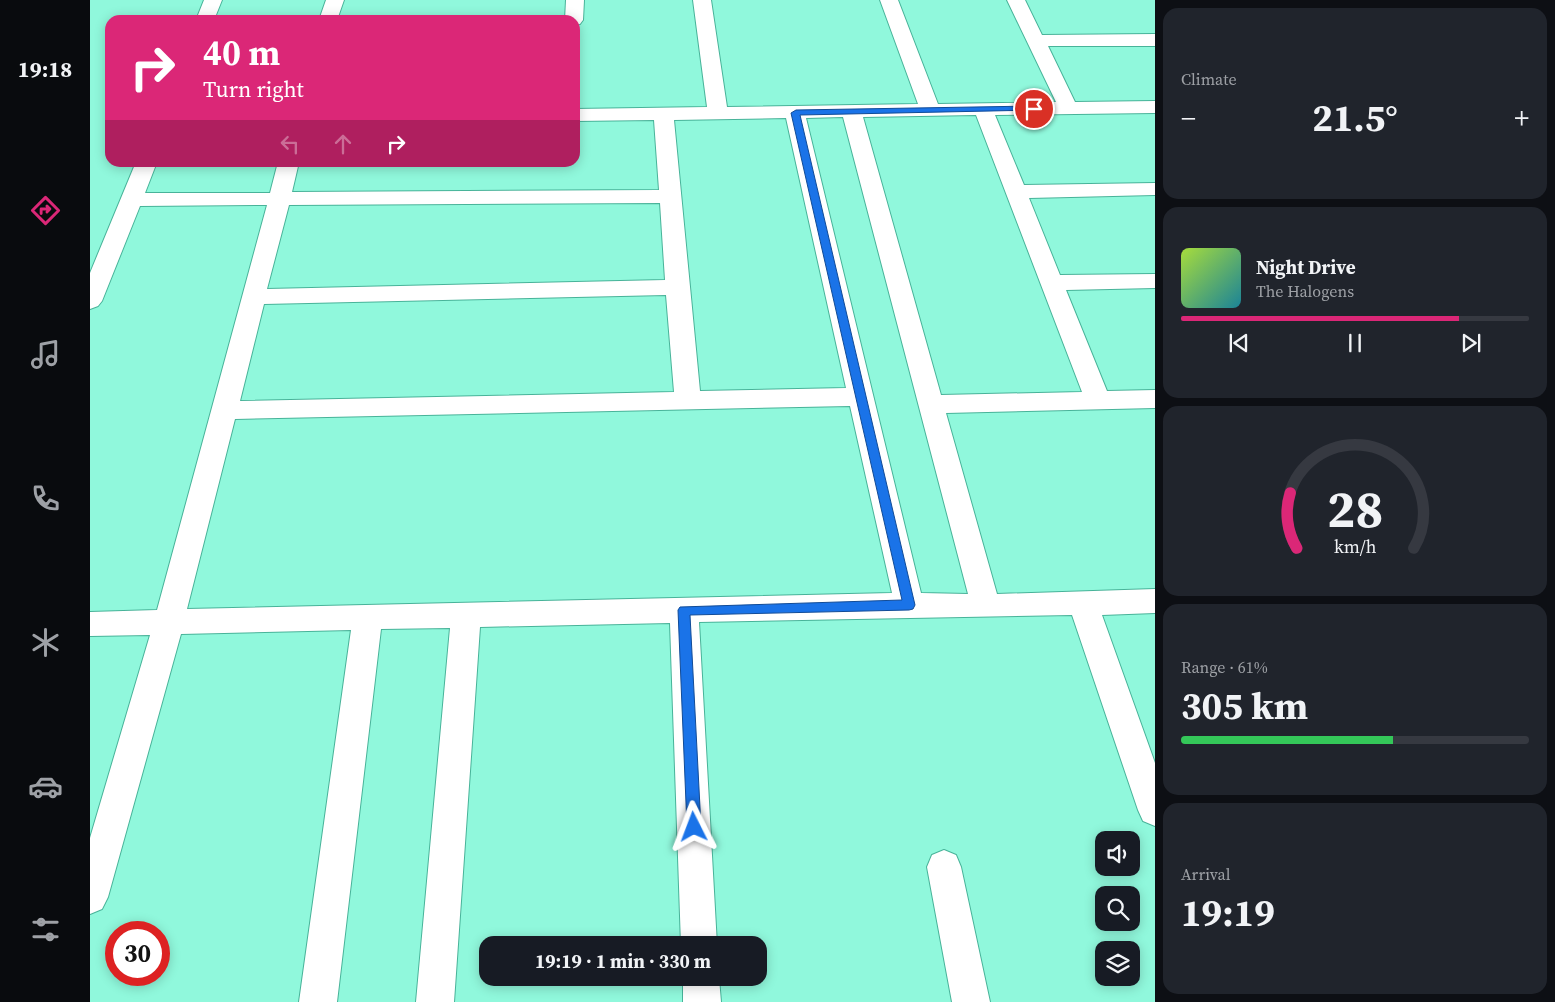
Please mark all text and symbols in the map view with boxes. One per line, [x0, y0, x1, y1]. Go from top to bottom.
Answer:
text: 40 m [203, 29, 280, 77]
icon: right [120, 35, 185, 100]
text: 19:18 [18, 54, 72, 84]
text: Climate [1181, 68, 1237, 90]
text: Turn right [203, 74, 304, 104]
pin [1013, 88, 1055, 130]
text: 21.5° [1312, 92, 1398, 144]
icon: arrive [1020, 95, 1048, 123]
text: − [1181, 99, 1196, 137]
text: + [1514, 99, 1529, 137]
icon: left [276, 130, 304, 158]
icon: ahead [329, 130, 357, 158]
icon: right [382, 130, 410, 158]
icon: directions [28, 193, 63, 228]
text: Night Drive [1256, 254, 1356, 280]
text: The Halogens [1256, 280, 1354, 302]
icon: previous [1225, 329, 1253, 357]
icon: pause [1341, 329, 1369, 357]
icon: next [1457, 329, 1485, 357]
icon: music [28, 337, 63, 372]
text: 28 [1327, 473, 1383, 544]
icon: phone [28, 481, 63, 516]
text: km/h [1334, 534, 1377, 559]
icon: climate [28, 625, 63, 660]
text: Range · 61% [1181, 656, 1268, 678]
text: 305 km [1181, 680, 1308, 732]
icon: car [28, 769, 63, 804]
position arrow [667, 800, 719, 852]
map controls [1095, 831, 1140, 986]
button: sound [1095, 831, 1140, 876]
text: Arrival [1181, 863, 1230, 885]
button: search [1095, 886, 1140, 931]
text: 19:19 [1181, 887, 1275, 939]
icon: filters [28, 912, 63, 947]
speed limit sign: 30 [105, 921, 170, 986]
button: layers [1095, 941, 1140, 986]
text: 19:19 · 1 min · 330 m [535, 948, 711, 974]

